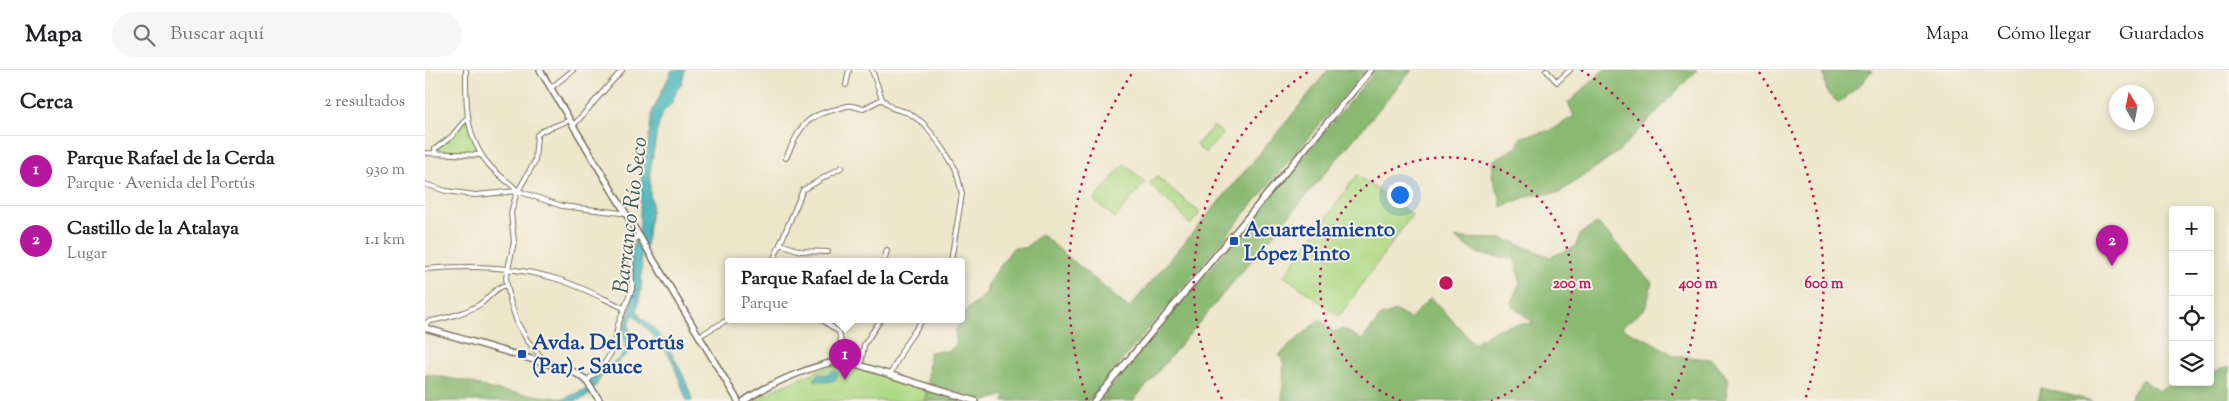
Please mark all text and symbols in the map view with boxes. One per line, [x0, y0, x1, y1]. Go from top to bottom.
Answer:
search box [112, 12, 462, 57]
text: Mapa [25, 18, 82, 52]
icon: search [130, 21, 158, 49]
text: Buscar aquí [170, 21, 264, 48]
text: Mapa [1926, 22, 1969, 48]
text: Cómo llegar [1997, 22, 2091, 48]
text: Guardados [2119, 22, 2204, 48]
north arrow [2109, 85, 2154, 130]
text: Cerca [20, 88, 73, 118]
text: 2 resultados [324, 91, 405, 114]
water label: Barranco Río Seco [607, 135, 657, 295]
text: Parque Rafael de la Cerda [67, 146, 275, 173]
text: 1 [33, 159, 39, 182]
text: 930 m [366, 159, 405, 182]
text: Parque · Avenida del Portús [67, 173, 255, 196]
your location [1387, 182, 1413, 208]
map controls [2169, 206, 2214, 386]
button: + [2169, 206, 2214, 251]
text: Castillo de la Atalaya [67, 216, 239, 243]
place label: Acuartelamiento López Pinto [1244, 216, 1396, 270]
pin: 2 [2096, 225, 2128, 266]
text: 2 [32, 229, 40, 252]
text: 1.1 km [365, 229, 405, 252]
marker: Acuartelamiento López Pinto [1228, 235, 1240, 247]
text: Lugar [67, 243, 107, 266]
button: − [2169, 251, 2214, 296]
popup [725, 258, 965, 323]
text: Parque Rafael de la Cerda [741, 266, 949, 293]
centre of rings [1437, 274, 1455, 292]
text: 200 m [1553, 274, 1592, 295]
text: 400 m [1678, 274, 1718, 295]
text: 600 m [1805, 274, 1844, 295]
text: Parque [741, 293, 789, 316]
button: locate [2169, 296, 2214, 341]
place label: Avda. Del Portús (Par) - Sauce [532, 329, 684, 383]
pin: 1 [829, 339, 861, 380]
button: layers [2169, 341, 2214, 386]
marker: Avda. Del Portús (Par) - Sauce [516, 348, 528, 360]

